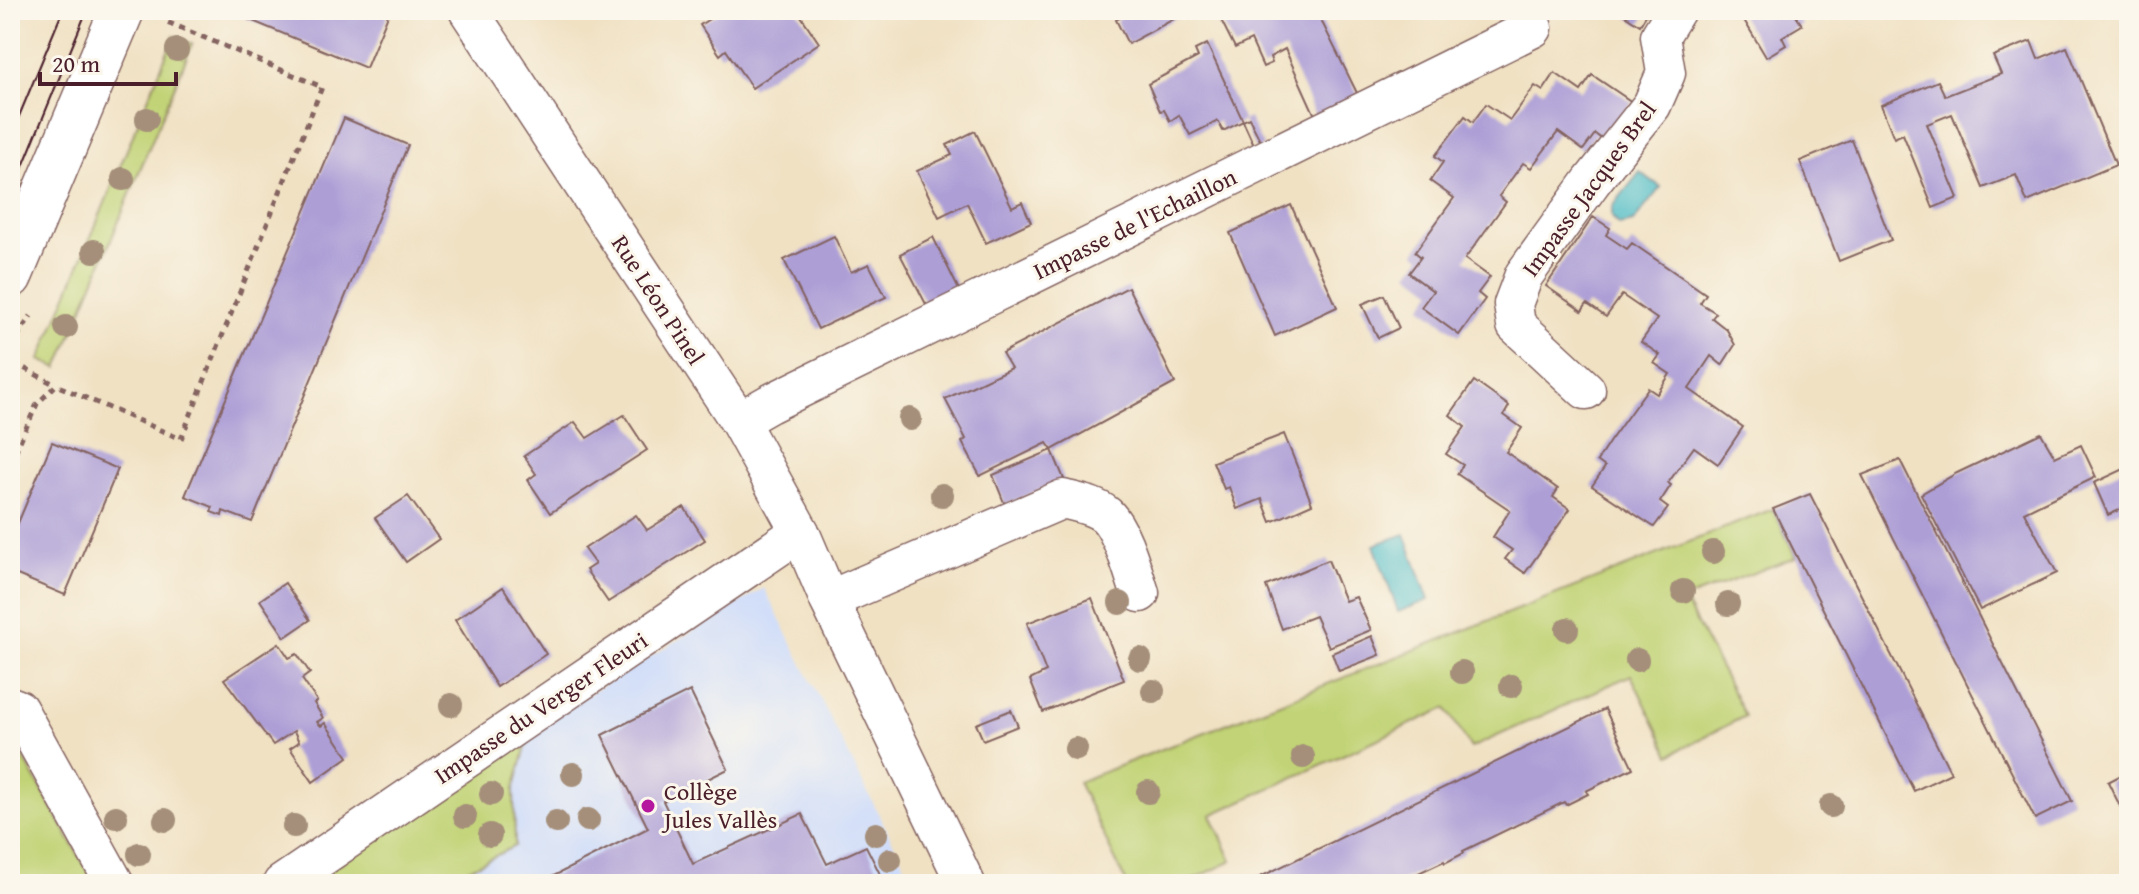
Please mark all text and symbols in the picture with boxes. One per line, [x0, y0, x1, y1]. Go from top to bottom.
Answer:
scale bar [40, 36, 176, 86]
text: 20 m [52, 46, 100, 81]
street label: Impasse Jacques Brel [1513, 94, 1664, 284]
street label: Impasse de l'Echaillon [1027, 159, 1243, 288]
street label: Rue Léon Pinel [603, 228, 714, 372]
street label: Impasse du Verger Fleuri [427, 623, 655, 792]
place label: Collège Jules Vallès [661, 774, 777, 837]
marker: Collège Jules Vallès [639, 797, 657, 815]

